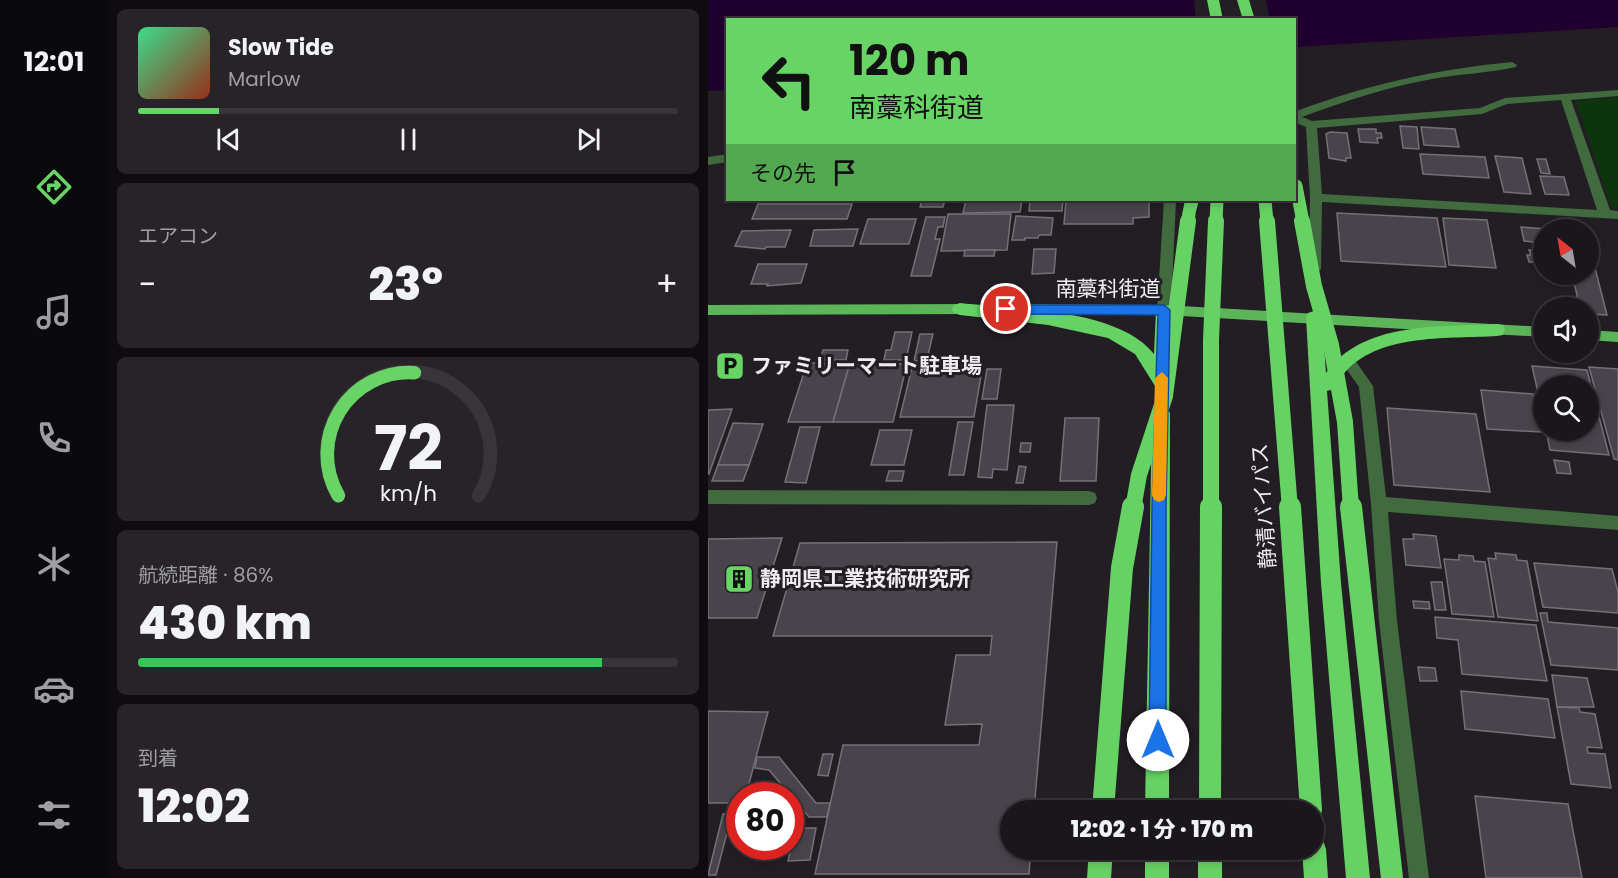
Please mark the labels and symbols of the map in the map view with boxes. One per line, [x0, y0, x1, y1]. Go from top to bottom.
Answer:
north arrow [1533, 219, 1599, 285]
street label: 南藁科街道 [1056, 274, 1161, 303]
pin [980, 283, 1031, 334]
parking icon: ファミリーマート駐車場 [714, 350, 746, 382]
place label: ファミリーマート駐車場 [751, 351, 982, 380]
street label: 静清バイパス [1245, 442, 1282, 570]
building icon: 静岡県工業技術研究所 [723, 563, 755, 595]
place label: 静岡県工業技術研究所 [760, 564, 970, 593]
position arrow [1126, 708, 1190, 772]
speed limit sign: 80 [726, 782, 804, 860]

